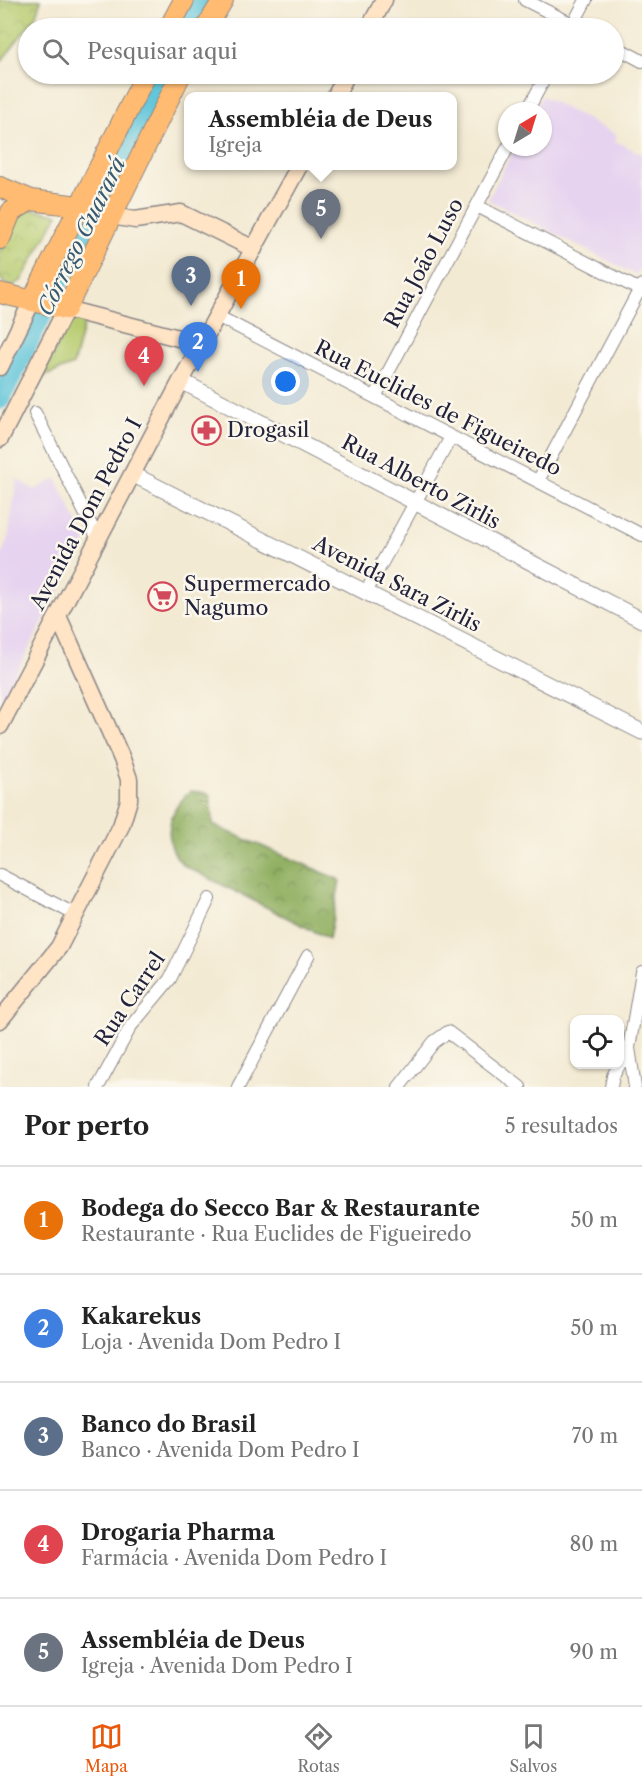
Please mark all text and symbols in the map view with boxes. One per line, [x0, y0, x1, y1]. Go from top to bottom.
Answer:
search box [18, 18, 624, 84]
icon: search [39, 35, 72, 68]
text: Pesquisar aqui [87, 38, 237, 65]
popup [184, 92, 457, 170]
north arrow [498, 102, 552, 156]
text: Assembléia de Deus [209, 106, 432, 133]
text: Igreja [209, 133, 262, 157]
water label: Córrego Guarará [31, 153, 131, 320]
pin: 5 [302, 190, 340, 239]
street label: Rua João Luso [379, 194, 468, 332]
pin: 3 [172, 256, 210, 306]
pin: 1 [222, 260, 260, 309]
pin: 2 [178, 322, 218, 372]
street label: Rua Euclides de Figueiredo [311, 334, 566, 481]
pin: 4 [124, 336, 164, 386]
your location [271, 367, 300, 396]
street label: Avenida Dom Pedro I [24, 414, 147, 615]
pharmacy icon: Drogasil [190, 414, 222, 446]
place label: Drogasil [227, 417, 309, 442]
street label: Rua Alberto Zirlis [338, 429, 505, 534]
street label: Avenida Sara Zirlis [308, 530, 486, 637]
place label: Supermercado Nagumo [184, 571, 331, 620]
supermarket icon: Supermercado Nagumo [147, 580, 179, 612]
street label: Rua Carrel [89, 947, 170, 1050]
map controls [570, 1015, 624, 1069]
button: locate [570, 1015, 624, 1069]
text: Por perto [24, 1110, 149, 1142]
text: 5 resultados [505, 1114, 618, 1138]
text: Bodega do Secco Bar & Restaurante [81, 1195, 480, 1222]
text: 1 [39, 1208, 48, 1232]
text: 50 m [571, 1208, 618, 1232]
text: Restaurante · Rua Euclides de Figueiredo [81, 1222, 472, 1246]
text: Kakarekus [81, 1303, 201, 1330]
text: 2 [38, 1316, 49, 1340]
text: 50 m [571, 1316, 618, 1340]
text: Loja · Avenida Dom Pedro I [81, 1330, 341, 1354]
text: Banco do Brasil [81, 1411, 256, 1438]
text: 3 [38, 1424, 49, 1448]
text: 70 m [572, 1424, 618, 1448]
text: Banco · Avenida Dom Pedro I [81, 1438, 360, 1462]
text: Drogaria Pharma [81, 1519, 275, 1546]
text: 4 [38, 1532, 49, 1556]
text: 80 m [570, 1532, 618, 1556]
text: Farmácia · Avenida Dom Pedro I [81, 1546, 387, 1570]
text: Assembléia de Deus [81, 1627, 305, 1654]
text: 5 [38, 1640, 49, 1664]
text: 90 m [570, 1640, 618, 1664]
text: Igreja · Avenida Dom Pedro I [81, 1654, 353, 1678]
tab: Mapa [85, 1720, 128, 1776]
tab: Rotas [297, 1720, 340, 1776]
tab: Salvos [510, 1720, 557, 1776]

